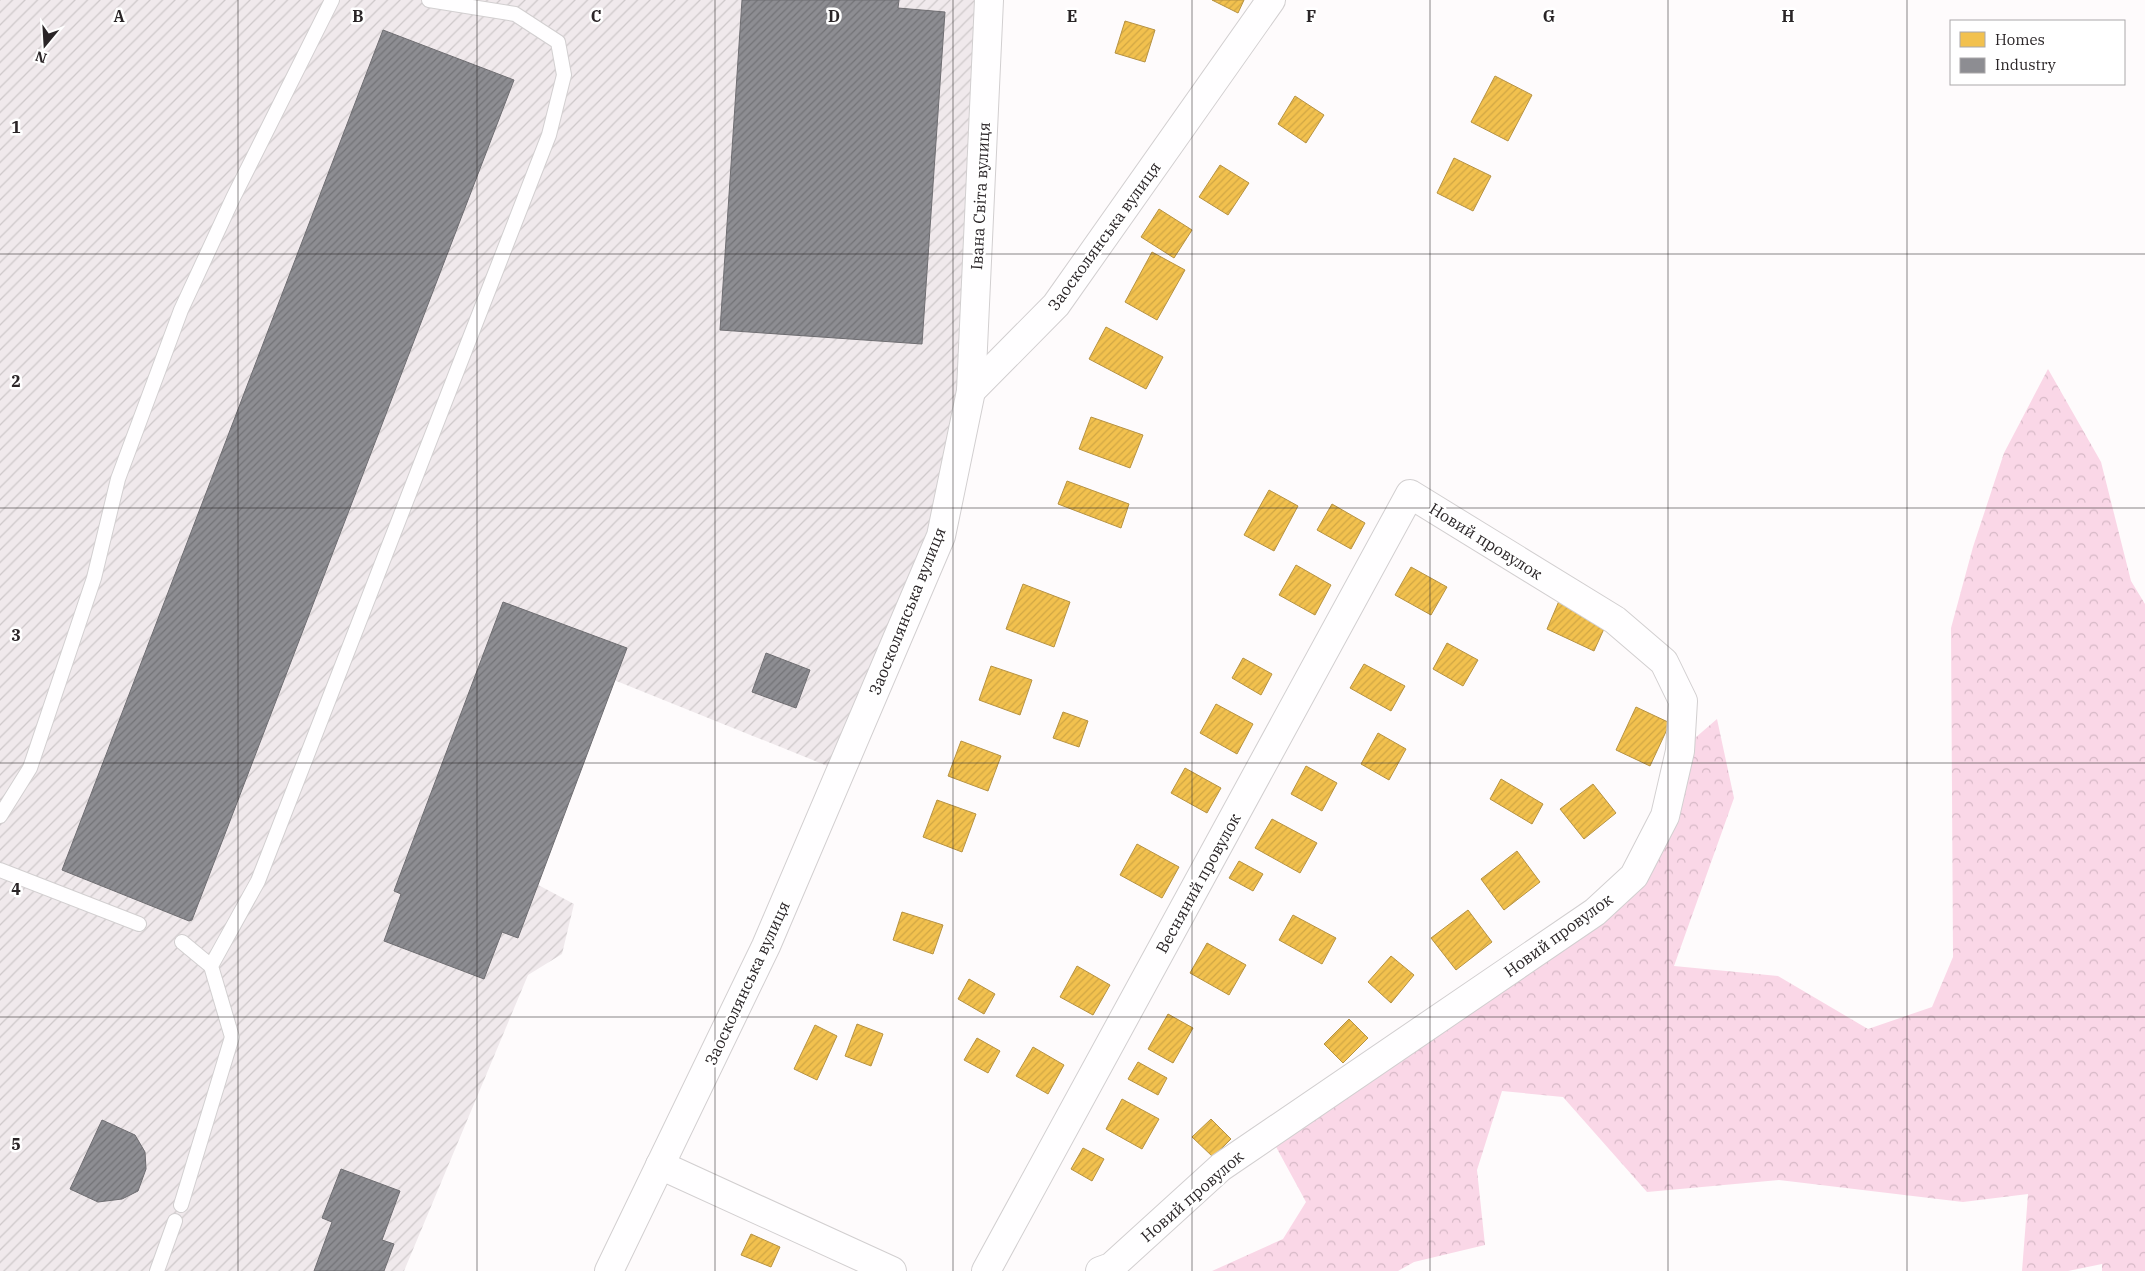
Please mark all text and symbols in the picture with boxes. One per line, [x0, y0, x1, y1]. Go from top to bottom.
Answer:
text: A [113, 6, 125, 26]
text: B [352, 6, 364, 26]
text: C [591, 6, 601, 26]
text: D [828, 6, 840, 26]
text: E [1067, 6, 1077, 26]
text: F [1306, 6, 1316, 26]
text: G [1543, 6, 1555, 26]
text: H [1782, 6, 1795, 26]
north arrow [20, 20, 70, 70]
legend [1950, 20, 2125, 85]
text: Homes [1995, 30, 2045, 49]
text: N [33, 47, 49, 68]
text: Industry [1995, 55, 2056, 74]
text: 1 [11, 117, 21, 137]
street label: Івана Світа вулиця [966, 121, 994, 271]
street label: Заосколянська вулиця [1043, 158, 1165, 314]
text: 2 [11, 371, 21, 391]
street label: Новий провулок [1426, 498, 1547, 584]
street label: Заосколянська вулиця [864, 524, 950, 698]
text: 3 [11, 625, 21, 645]
street label: Весняний провулок [1151, 809, 1245, 956]
text: 4 [11, 879, 21, 899]
street label: Новий провулок [1500, 888, 1617, 981]
street label: Заосколянська вулиця [700, 898, 794, 1068]
text: 5 [11, 1134, 21, 1154]
street label: Новий провулок [1137, 1146, 1248, 1246]

